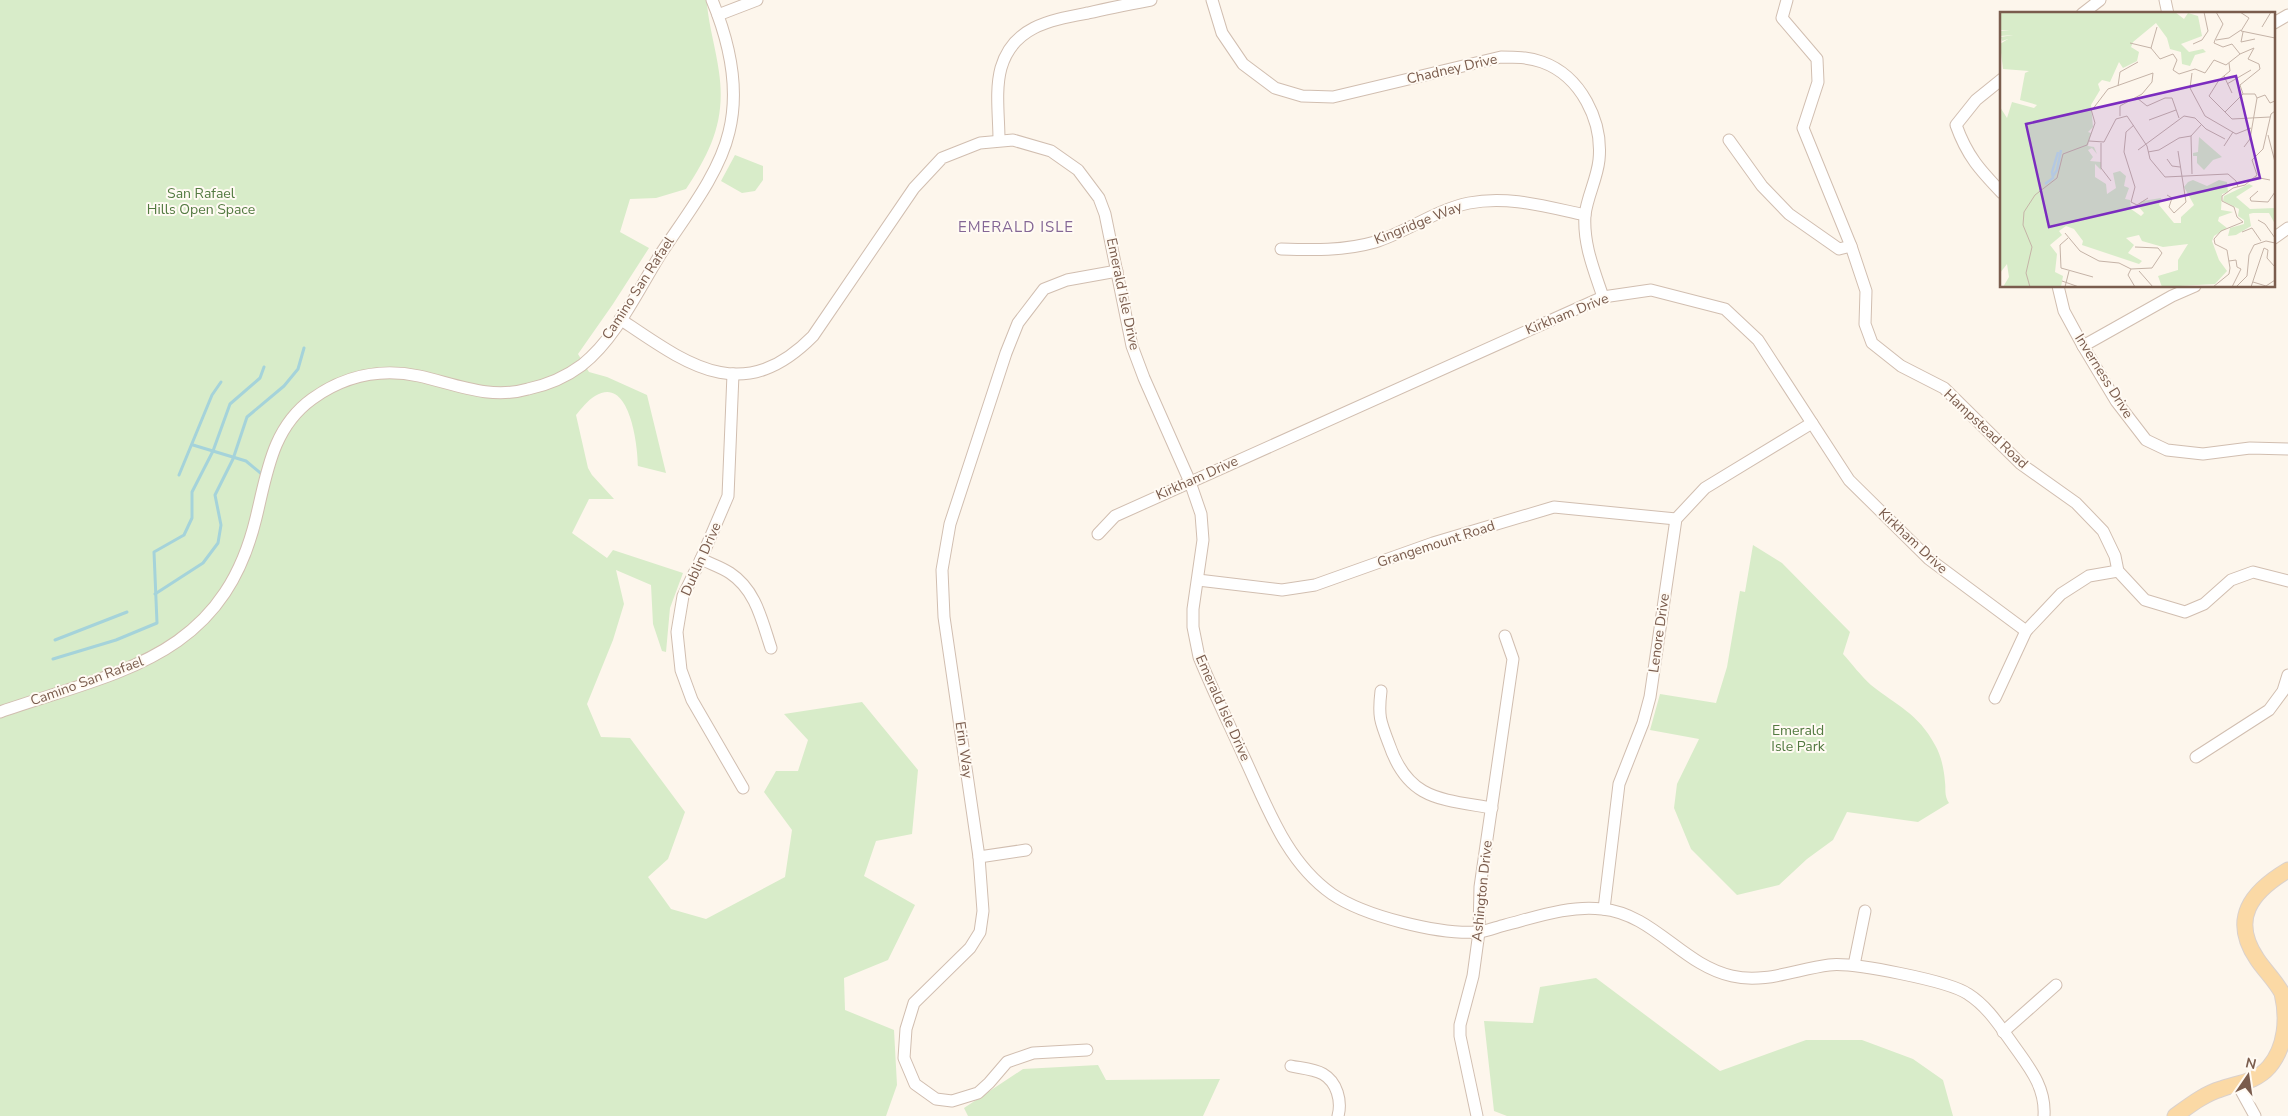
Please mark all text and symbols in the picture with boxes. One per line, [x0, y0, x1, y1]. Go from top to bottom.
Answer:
inset map [2000, 12, 2276, 288]
street label: Chadney Drive [1405, 49, 1499, 89]
park label: San Rafael Hills Open Space [147, 184, 255, 219]
street label: Kingridge Way [1371, 196, 1465, 249]
district label: EMERALD ISLE [958, 217, 1074, 237]
street label: Camino San Rafael [598, 232, 679, 343]
street label: Emerald Isle Drive [1102, 236, 1144, 352]
street label: Kirkham Drive [1523, 289, 1611, 339]
street label: Inverness Drive [2070, 330, 2138, 422]
street label: Hampstead Road [1940, 385, 2032, 473]
street label: Kirkham Drive [1153, 451, 1241, 505]
street label: Kirkham Drive [1874, 504, 1952, 578]
street label: Grangemount Road [1375, 516, 1497, 572]
street label: Dublin Drive [676, 519, 726, 599]
street label: Lenore Drive [1644, 592, 1674, 674]
street label: Camino San Rafael [28, 651, 147, 710]
street label: Emerald Isle Drive [1191, 652, 1255, 764]
street label: Erin Way [951, 720, 977, 780]
park label: Emerald Isle Park [1771, 721, 1826, 756]
street label: Ashington Drive [1467, 839, 1497, 943]
north arrow [2223, 1051, 2273, 1101]
text: N [2244, 1053, 2258, 1074]

